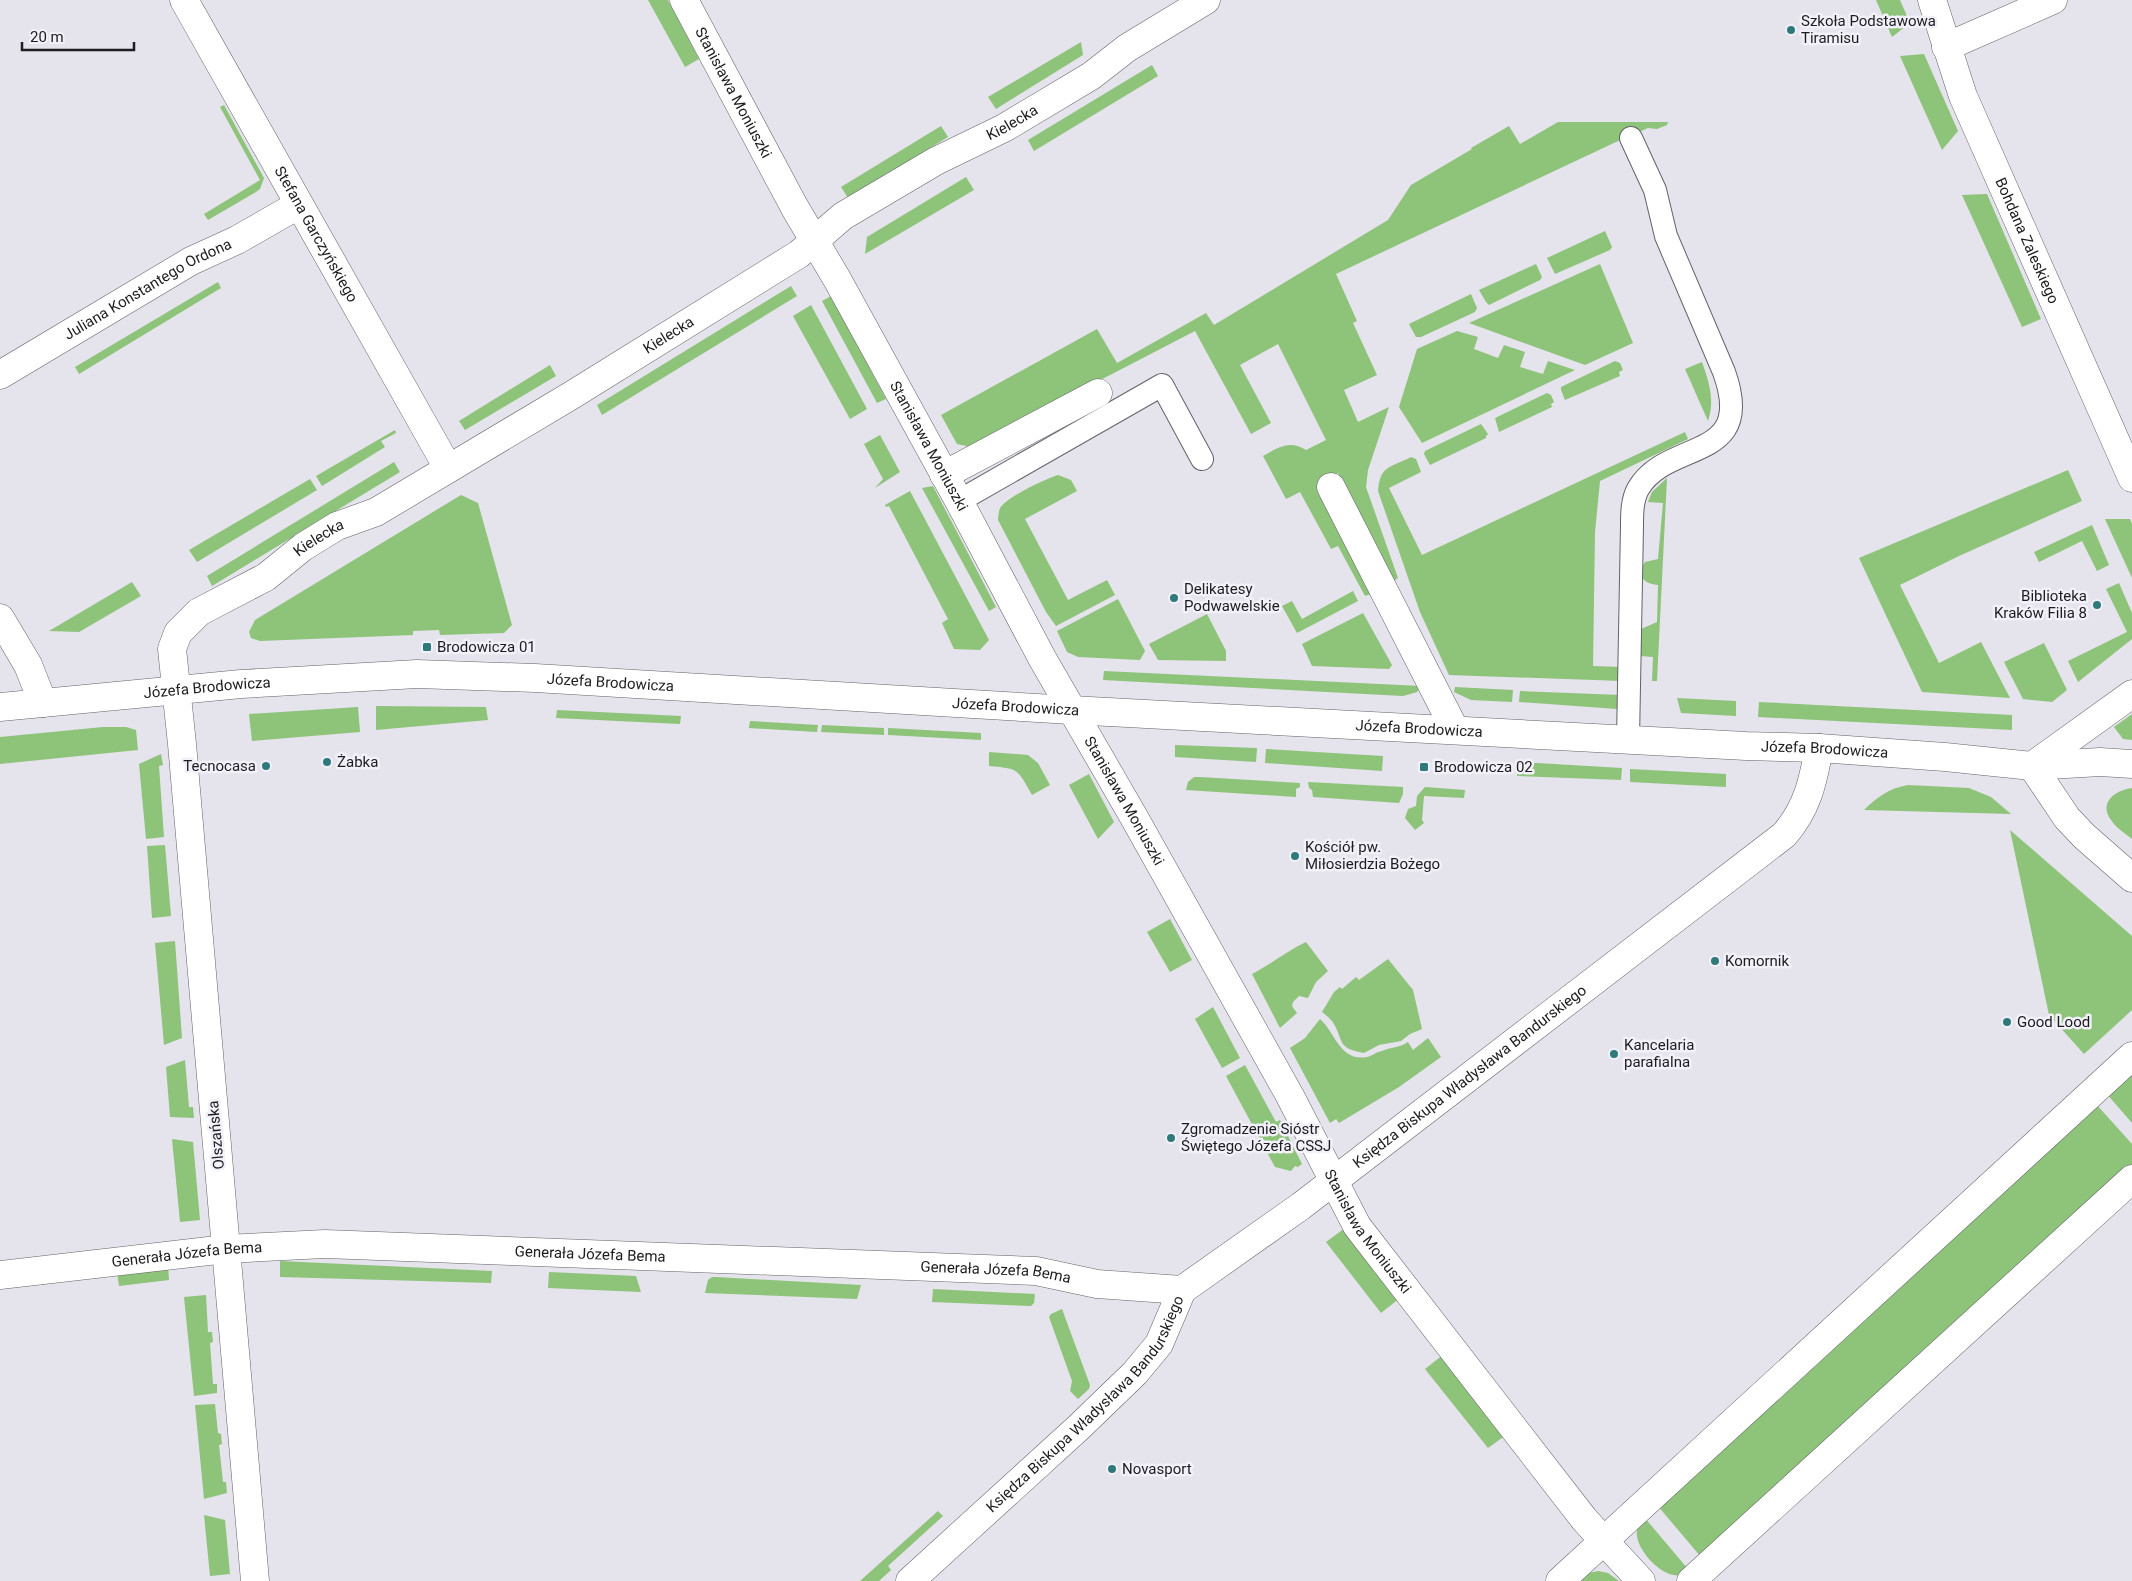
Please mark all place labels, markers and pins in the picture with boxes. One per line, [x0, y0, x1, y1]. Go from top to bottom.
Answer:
place label: Szkoła Podstawowa Tiramisu [1801, 12, 1936, 47]
marker: Szkoła Podstawowa Tiramisu [1785, 24, 1797, 36]
place label: Delikatesy Podwawelskie [1184, 580, 1280, 615]
place label: Biblioteka Kraków Filia 8 [1994, 587, 2087, 622]
marker: Delikatesy Podwawelskie [1168, 592, 1180, 604]
marker: Biblioteka Kraków Filia 8 [2091, 599, 2103, 611]
place label: Brodowicza 01 [437, 638, 536, 656]
marker: Brodowicza 01 [421, 641, 433, 653]
place label: Żabka [337, 753, 378, 771]
marker: Żabka [321, 756, 333, 768]
place label: Tecnocasa [183, 757, 256, 775]
place label: Brodowicza 02 [1434, 758, 1533, 776]
marker: Tecnocasa [260, 760, 272, 772]
marker: Brodowicza 02 [1418, 761, 1430, 773]
place label: Kościół pw. Miłosierdzia Bożego [1305, 838, 1440, 873]
marker: Kościół pw. Miłosierdzia Bożego [1289, 850, 1301, 862]
place label: Komornik [1725, 952, 1789, 970]
marker: Komornik [1709, 955, 1721, 967]
place label: Good Lood [2017, 1013, 2090, 1031]
marker: Good Lood [2001, 1016, 2013, 1028]
place label: Kancelaria parafialna [1624, 1036, 1694, 1071]
marker: Kancelaria parafialna [1608, 1048, 1620, 1060]
place label: Zgromadzenie Sióstr Świętego Józefa CSSJ [1181, 1120, 1331, 1155]
marker: Zgromadzenie Sióstr Świętego Józefa CSSJ [1165, 1132, 1177, 1144]
place label: Novasport [1122, 1460, 1192, 1478]
marker: Novasport [1106, 1463, 1118, 1475]

